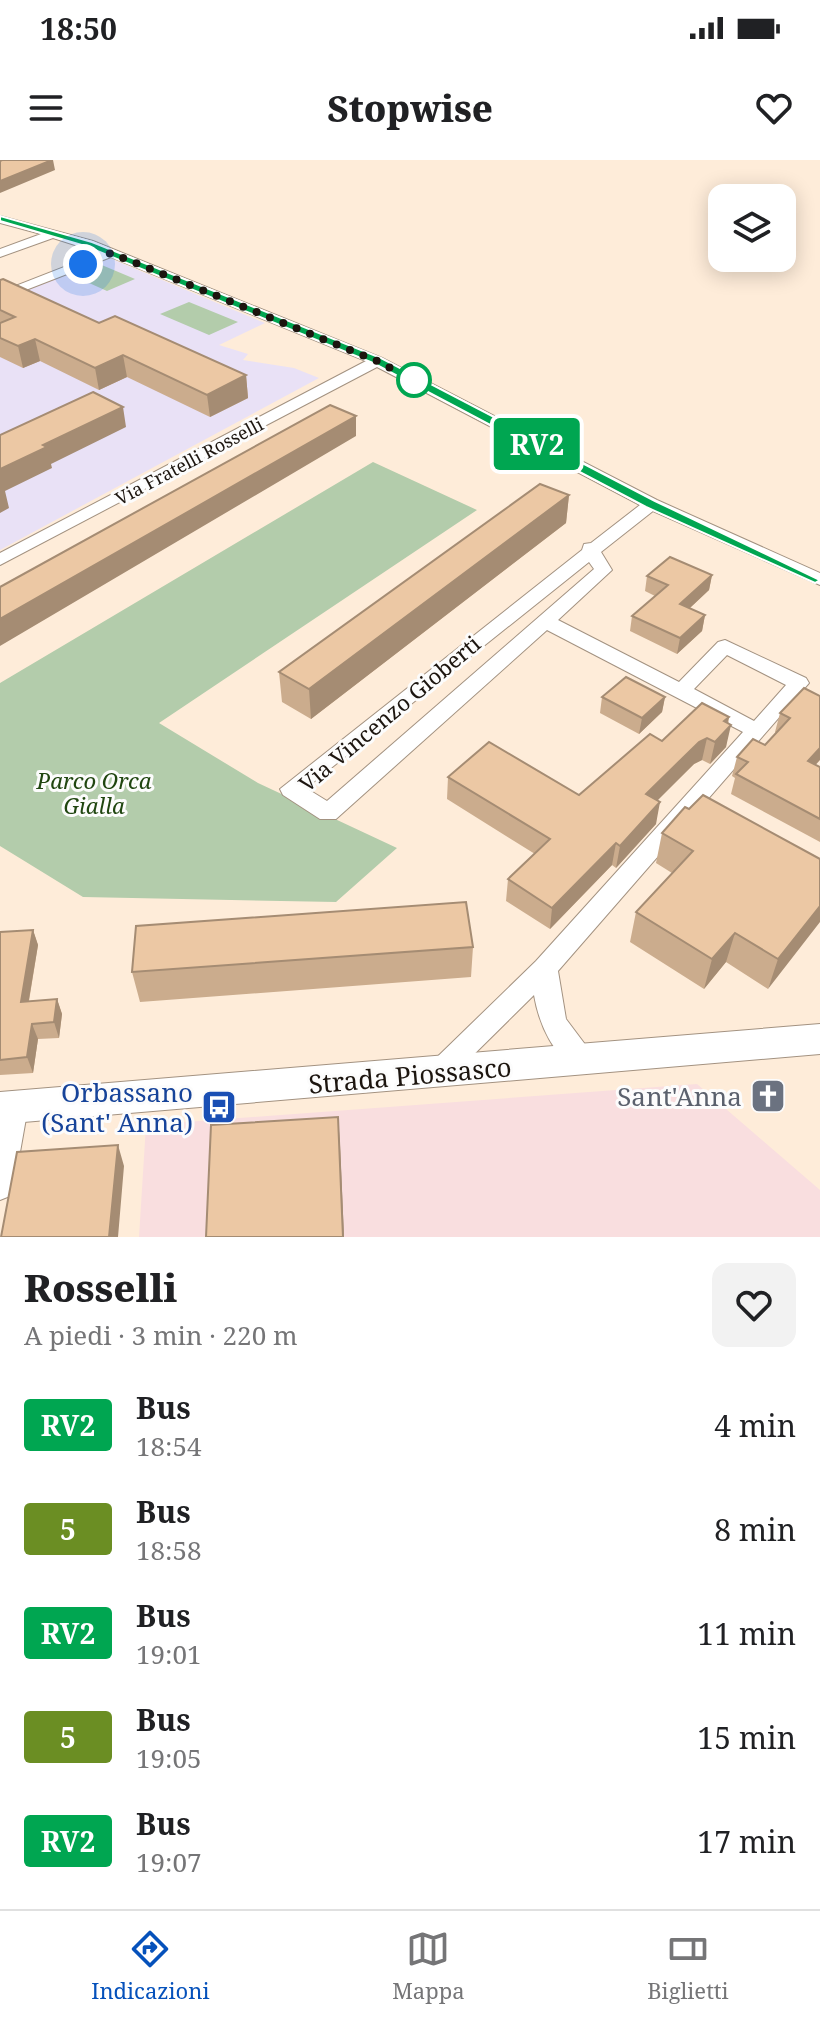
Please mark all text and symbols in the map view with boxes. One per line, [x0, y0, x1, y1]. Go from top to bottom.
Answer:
text: 18:50 [40, 8, 117, 49]
text: Stopwise [327, 84, 493, 133]
icon: menu [24, 86, 68, 130]
icon: heart [752, 86, 796, 130]
map controls [708, 184, 796, 272]
button: layers [708, 184, 796, 272]
your location [63, 244, 103, 284]
unlabelled marker [397, 363, 431, 397]
street label: Via Fratelli Rosselli [111, 412, 267, 510]
line badge: RV2 [491, 418, 583, 470]
text: RV2 [510, 425, 564, 463]
street label: Via Vincenzo Gioberti [292, 628, 486, 798]
park label: Parco Orca Gialla [36, 765, 152, 820]
street label: Strada Piossasco [307, 1048, 513, 1102]
place label: Orbassano (Sant' Anna) [41, 1074, 193, 1140]
church icon: Sant'Anna [749, 1077, 787, 1115]
place label: Sant'Anna [617, 1078, 742, 1114]
bus stop icon: Orbassano (Sant' Anna) [200, 1088, 238, 1126]
text: Rosselli [24, 1261, 177, 1313]
button: heart [712, 1263, 796, 1347]
text: A piedi · 3 min · 220 m [24, 1317, 298, 1353]
text: Bus [136, 1387, 191, 1428]
text: 4 min [714, 1405, 796, 1446]
text: RV2 [41, 1406, 95, 1444]
text: 18:54 [136, 1428, 202, 1464]
text: Bus [136, 1491, 191, 1532]
text: 8 min [714, 1509, 796, 1550]
text: 5 [60, 1510, 76, 1548]
text: 18:58 [136, 1532, 202, 1568]
text: Bus [136, 1595, 191, 1636]
text: 11 min [697, 1613, 796, 1654]
text: RV2 [41, 1614, 95, 1652]
text: 19:01 [136, 1636, 202, 1672]
text: Bus [136, 1699, 191, 1740]
text: 15 min [697, 1717, 796, 1758]
text: 5 [60, 1718, 76, 1756]
text: 19:05 [136, 1740, 202, 1776]
text: Bus [136, 1803, 191, 1844]
text: 17 min [697, 1821, 796, 1862]
text: RV2 [41, 1822, 95, 1860]
text: 19:07 [136, 1844, 202, 1880]
tab: Indicazioni [91, 1927, 210, 2005]
tab: Mappa [392, 1927, 465, 2005]
tab: Biglietti [647, 1927, 729, 2005]

